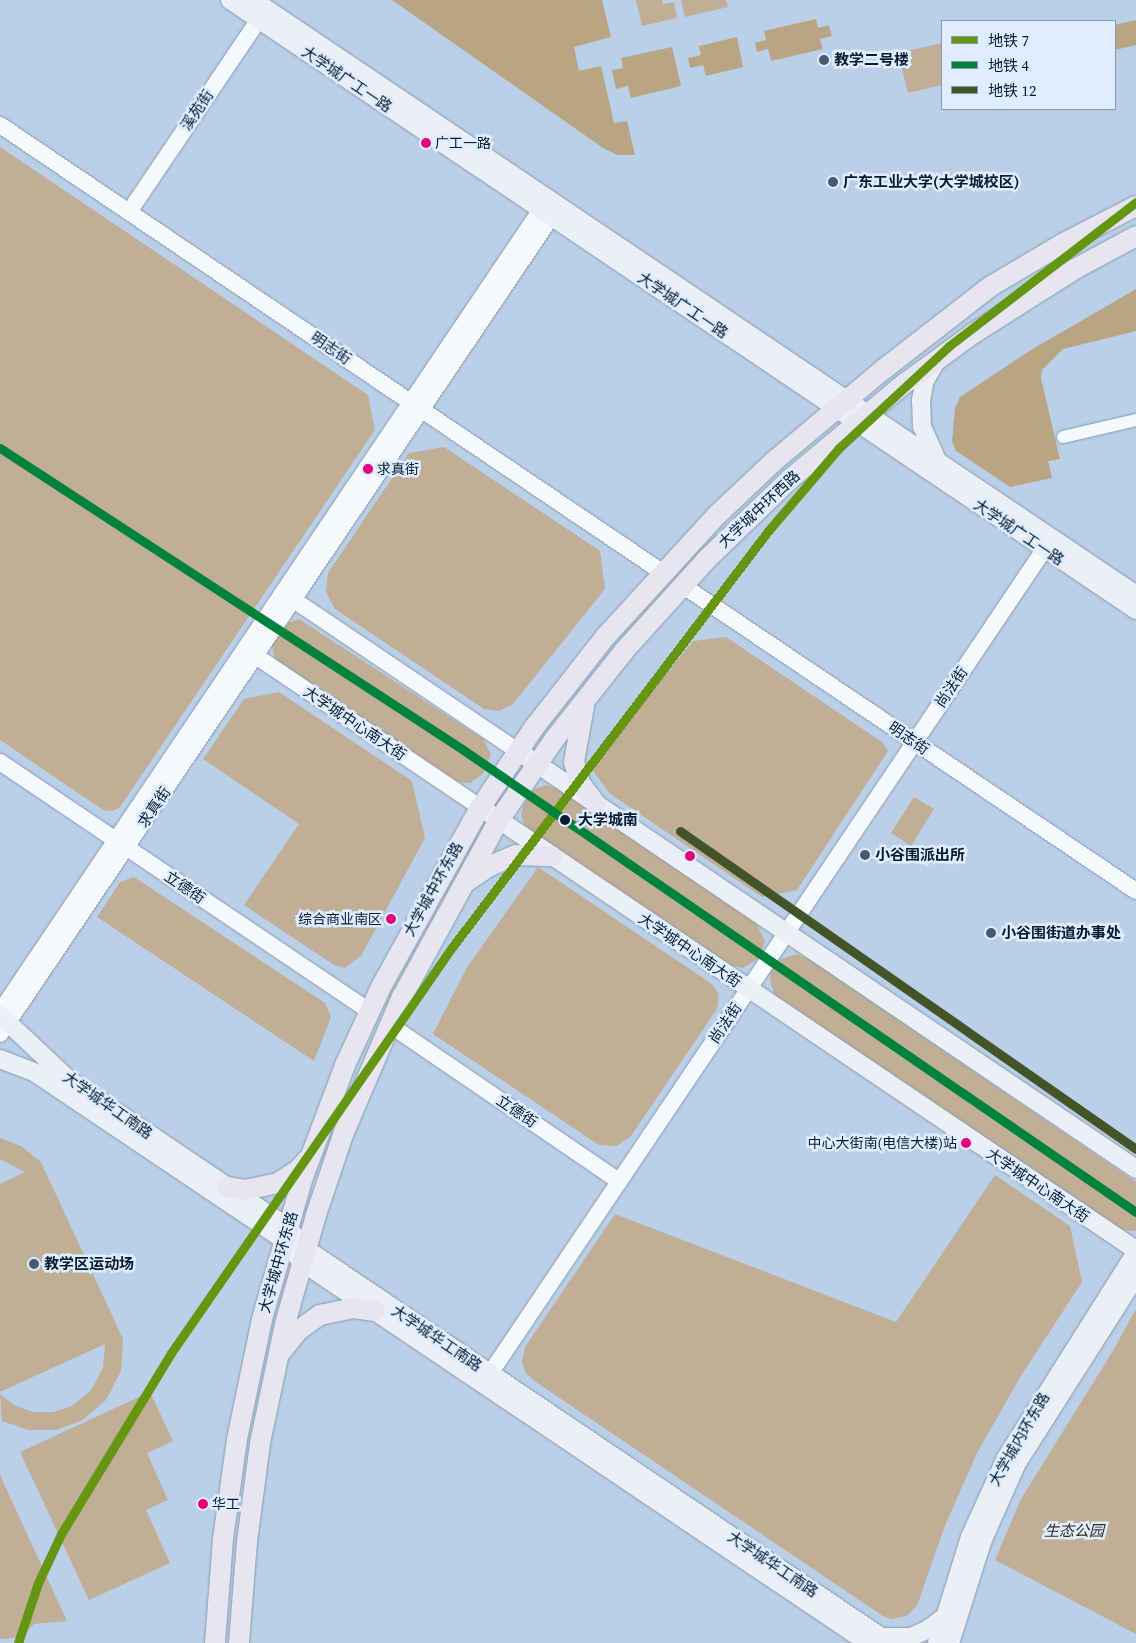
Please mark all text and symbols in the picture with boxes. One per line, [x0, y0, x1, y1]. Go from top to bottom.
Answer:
legend [941, 20, 1116, 110]
text: 地铁 7 [988, 30, 1029, 51]
street label: 大学城广工一路 [298, 42, 396, 116]
place label: 教学二号楼 [834, 51, 909, 69]
marker: 教学二号楼 [818, 54, 830, 66]
text: 地铁 4 [988, 55, 1029, 76]
text: 地铁 12 [988, 80, 1037, 101]
street label: 溪苑街 [177, 86, 217, 134]
place label: 广工一路 [435, 135, 491, 151]
marker: 广工一路 [421, 138, 431, 148]
place label: 广东工业大学(大学城校区) [843, 173, 1019, 191]
marker: 广东工业大学(大学城校区) [827, 176, 839, 188]
street label: 大学城广工一路 [634, 268, 732, 342]
street label: 明志街 [307, 328, 355, 368]
place label: 求真街 [377, 461, 419, 477]
marker: 求真街 [363, 464, 373, 474]
street label: 大学城中环西路 [714, 467, 804, 551]
street label: 大学城广工一路 [970, 495, 1068, 569]
street label: 尚法街 [931, 663, 971, 711]
street label: 大学城中心南大街 [300, 682, 410, 764]
street label: 明志街 [885, 718, 933, 758]
street label: 求真街 [134, 783, 174, 831]
marker: 大学城南 [556, 811, 574, 829]
place label: 大学城南 [578, 811, 638, 829]
street label: 大学城中环东路 [400, 839, 466, 939]
place label: 小谷围派出所 [875, 846, 965, 864]
marker: 小谷围派出所 [859, 849, 871, 861]
unlabelled marker [685, 851, 695, 861]
street label: 立德街 [161, 867, 209, 907]
street label: 大学城中心南大街 [635, 909, 745, 991]
place label: 综合商业南区 [298, 911, 382, 927]
marker: 综合商业南区 [386, 914, 396, 924]
place label: 小谷围街道办事处 [1001, 924, 1121, 942]
marker: 小谷围街道办事处 [985, 927, 997, 939]
street label: 尚法街 [705, 999, 745, 1047]
street label: 大学城华工南路 [60, 1068, 156, 1142]
street label: 立德街 [493, 1091, 541, 1131]
place label: 中心大街南(电信大楼)站 [808, 1135, 957, 1151]
marker: 中心大街南(电信大楼)站 [961, 1138, 971, 1148]
street label: 大学城中心南大街 [983, 1144, 1093, 1226]
street label: 大学城中环东路 [255, 1209, 301, 1315]
place label: 教学区运动场 [44, 1255, 134, 1273]
marker: 教学区运动场 [28, 1258, 40, 1270]
street label: 大学城华工南路 [388, 1301, 486, 1375]
street label: 大学城内环东路 [985, 1389, 1053, 1489]
place label: 华工 [212, 1496, 240, 1512]
marker: 华工 [198, 1499, 208, 1509]
park label: 生态公园 [1044, 1522, 1104, 1540]
street label: 大学城华工南路 [724, 1527, 822, 1601]

